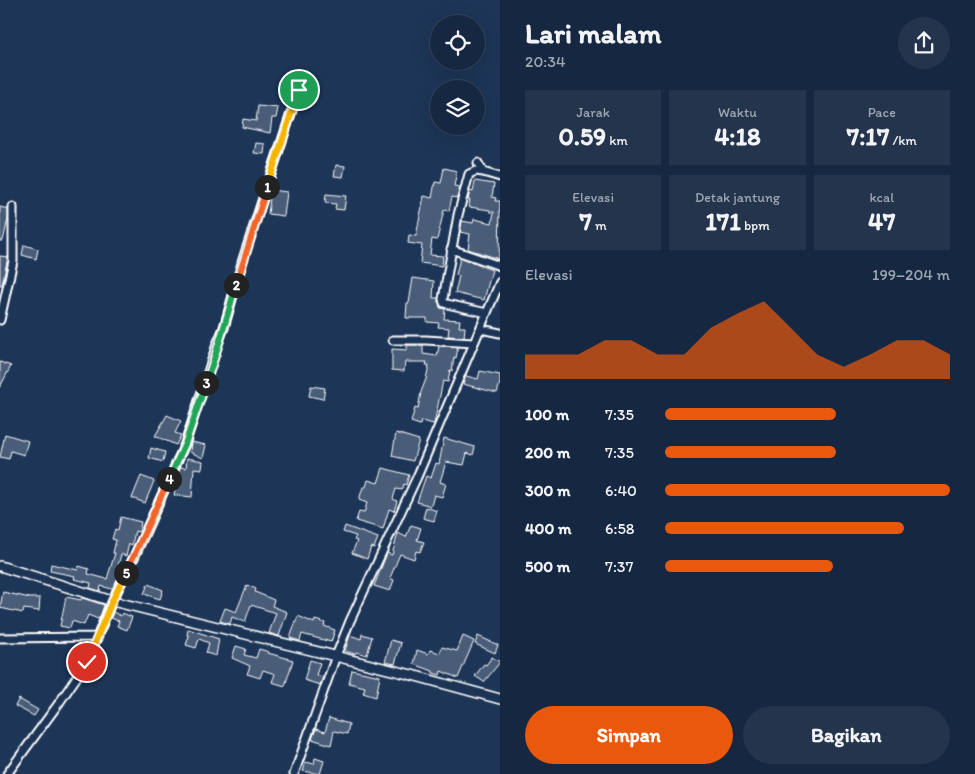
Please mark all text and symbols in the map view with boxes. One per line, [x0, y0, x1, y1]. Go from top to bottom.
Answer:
map controls [430, 15, 485, 135]
button: locate [430, 15, 485, 70]
text: Lari malam [525, 16, 661, 50]
button: share [898, 17, 950, 69]
text: 20:34 [525, 52, 566, 71]
pin [278, 69, 320, 111]
icon: arrive [285, 76, 313, 104]
button: layers [430, 80, 485, 135]
text: Jarak [576, 104, 610, 121]
text: Waktu [718, 104, 757, 121]
text: Pace [868, 104, 896, 121]
text: 0.59 [558, 121, 606, 151]
text: 4:18 [714, 121, 761, 151]
text: 7:17 [847, 121, 889, 151]
text: km [606, 132, 628, 149]
text: /km [889, 132, 917, 149]
pin: 1 [254, 174, 280, 200]
text: 1 [264, 179, 271, 196]
text: Elevasi [572, 189, 614, 206]
text: Detak jantung [695, 189, 780, 206]
text: kcal [869, 189, 894, 206]
text: 7 [579, 206, 592, 236]
text: 171 [705, 206, 741, 236]
text: 47 [868, 206, 896, 236]
text: m [592, 217, 607, 234]
text: bpm [741, 217, 770, 234]
text: Elevasi [525, 265, 573, 284]
text: 199–204 m [872, 265, 950, 284]
pin: 2 [224, 272, 248, 298]
text: 2 [233, 277, 240, 294]
pin: 3 [194, 370, 218, 396]
text: 3 [203, 375, 210, 392]
text: 100 m [525, 405, 569, 424]
text: 7:35 [605, 405, 634, 424]
text: 200 m [525, 443, 570, 462]
text: 7:35 [605, 443, 634, 462]
pin: 4 [156, 466, 182, 492]
text: 4 [165, 471, 174, 488]
text: 300 m [525, 481, 571, 500]
text: 6:40 [605, 481, 637, 500]
text: 400 m [525, 519, 571, 538]
text: 6:58 [605, 519, 635, 538]
text: 500 m [525, 557, 570, 576]
text: 7:37 [605, 557, 634, 576]
pin: 5 [114, 560, 138, 586]
text: 5 [123, 565, 130, 582]
pin [66, 641, 108, 683]
icon: check [73, 648, 101, 676]
button: Simpan [525, 706, 733, 764]
button: Bagikan [743, 706, 950, 764]

